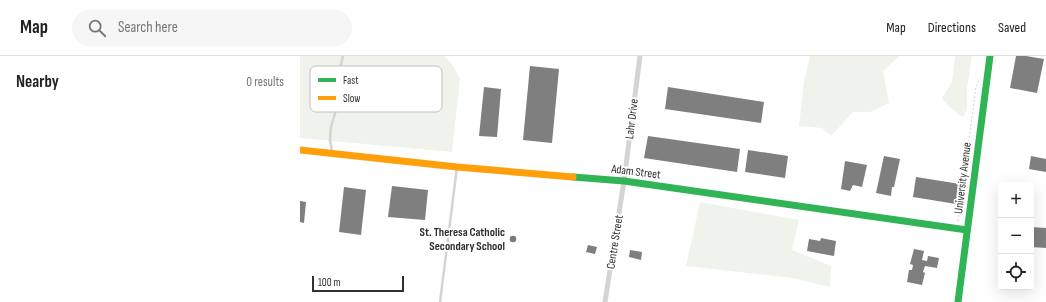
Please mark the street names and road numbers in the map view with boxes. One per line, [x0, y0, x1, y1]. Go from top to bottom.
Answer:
street label: Lahr Drive [622, 98, 642, 140]
street label: University Avenue [951, 141, 975, 215]
street label: Adam Street [610, 161, 662, 183]
street label: Centre Street [603, 213, 627, 270]

